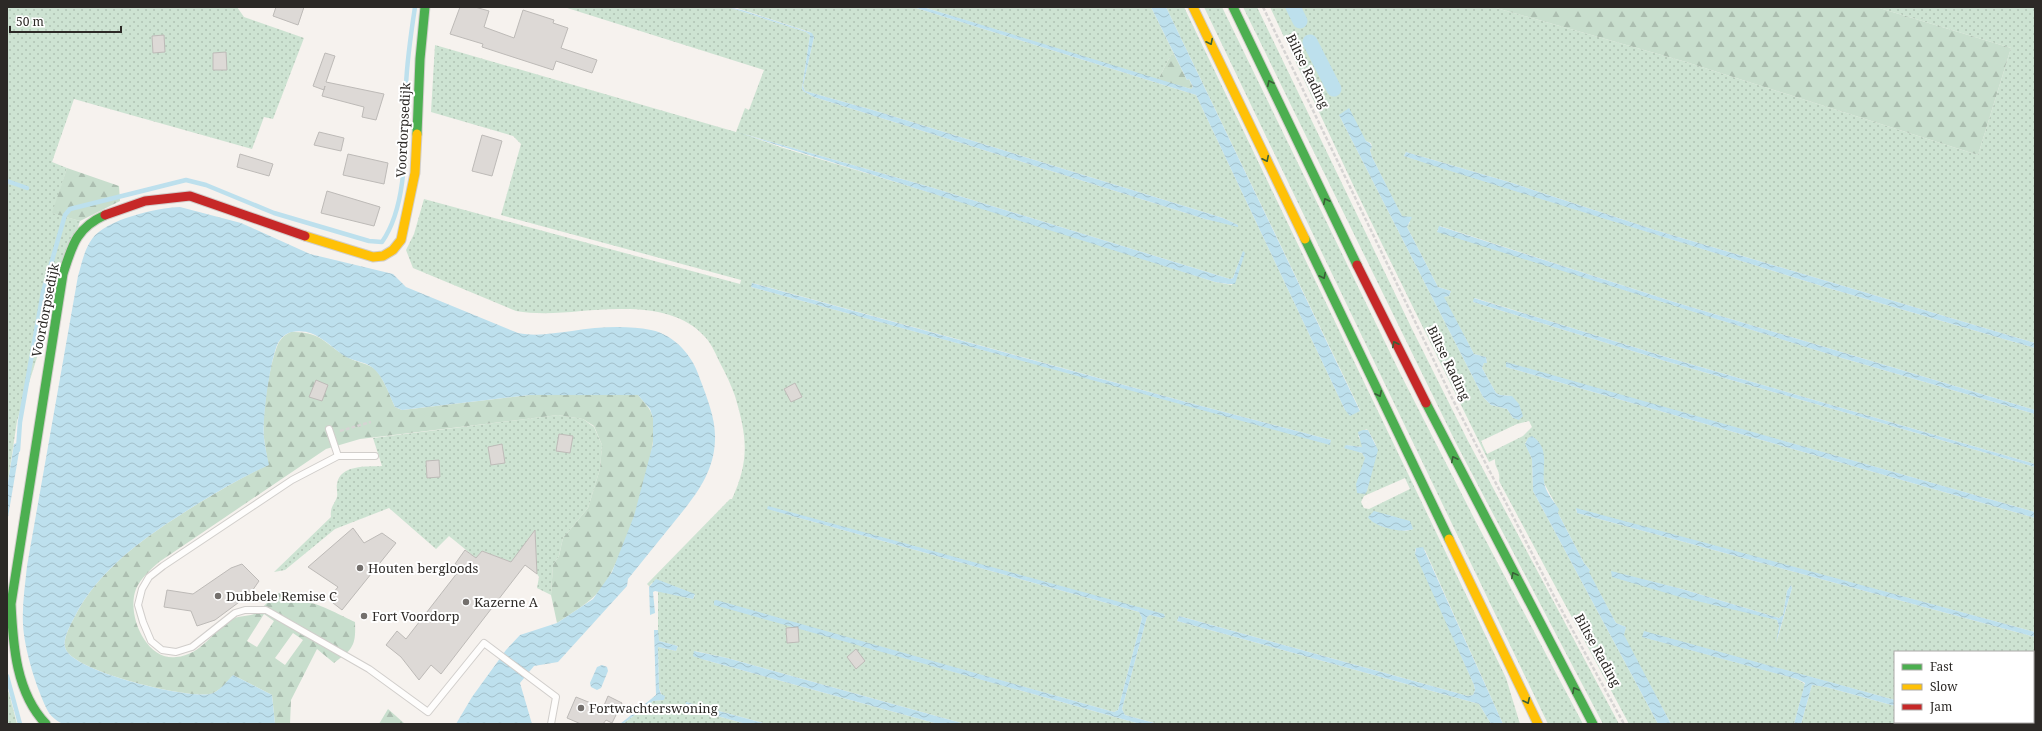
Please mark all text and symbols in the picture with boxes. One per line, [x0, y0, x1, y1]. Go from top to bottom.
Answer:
scale bar [10, 8, 121, 34]
text: 50 m [16, 13, 44, 30]
street label: Biltse Rading [1282, 31, 1334, 111]
one-way arrow [1205, 38, 1213, 45]
one-way arrow [1267, 80, 1275, 88]
street label: Voordorpsedijk [392, 82, 414, 178]
one-way arrow [1261, 155, 1269, 163]
one-way arrow [1323, 197, 1331, 205]
street label: Voordorpsedijk [27, 261, 63, 358]
one-way arrow [1318, 272, 1326, 280]
street label: Biltse Rading [1423, 323, 1475, 403]
one-way arrow [1392, 340, 1400, 348]
one-way arrow [1374, 389, 1382, 397]
one-way arrow [1452, 456, 1459, 463]
place label: Houten bergloods [368, 559, 478, 577]
marker: Houten bergloods [355, 563, 365, 573]
one-way arrow [1512, 571, 1519, 579]
place label: Dubbele Remise C [226, 587, 337, 605]
marker: Dubbele Remise C [213, 591, 223, 601]
place label: Kazerne A [474, 593, 539, 611]
marker: Kazerne A [461, 597, 471, 607]
place label: Fort Voordorp [372, 607, 459, 625]
street label: Biltse Rading [1571, 610, 1625, 690]
marker: Fort Voordorp [359, 611, 369, 621]
legend [1894, 651, 2034, 723]
text: Fast [1930, 658, 1953, 675]
text: Slow [1930, 678, 1958, 695]
one-way arrow [1572, 686, 1580, 694]
one-way arrow [1522, 697, 1530, 705]
text: Jam [1929, 698, 1952, 715]
place label: Fortwachterswoning [589, 699, 718, 717]
marker: Fortwachterswoning [576, 703, 586, 713]

